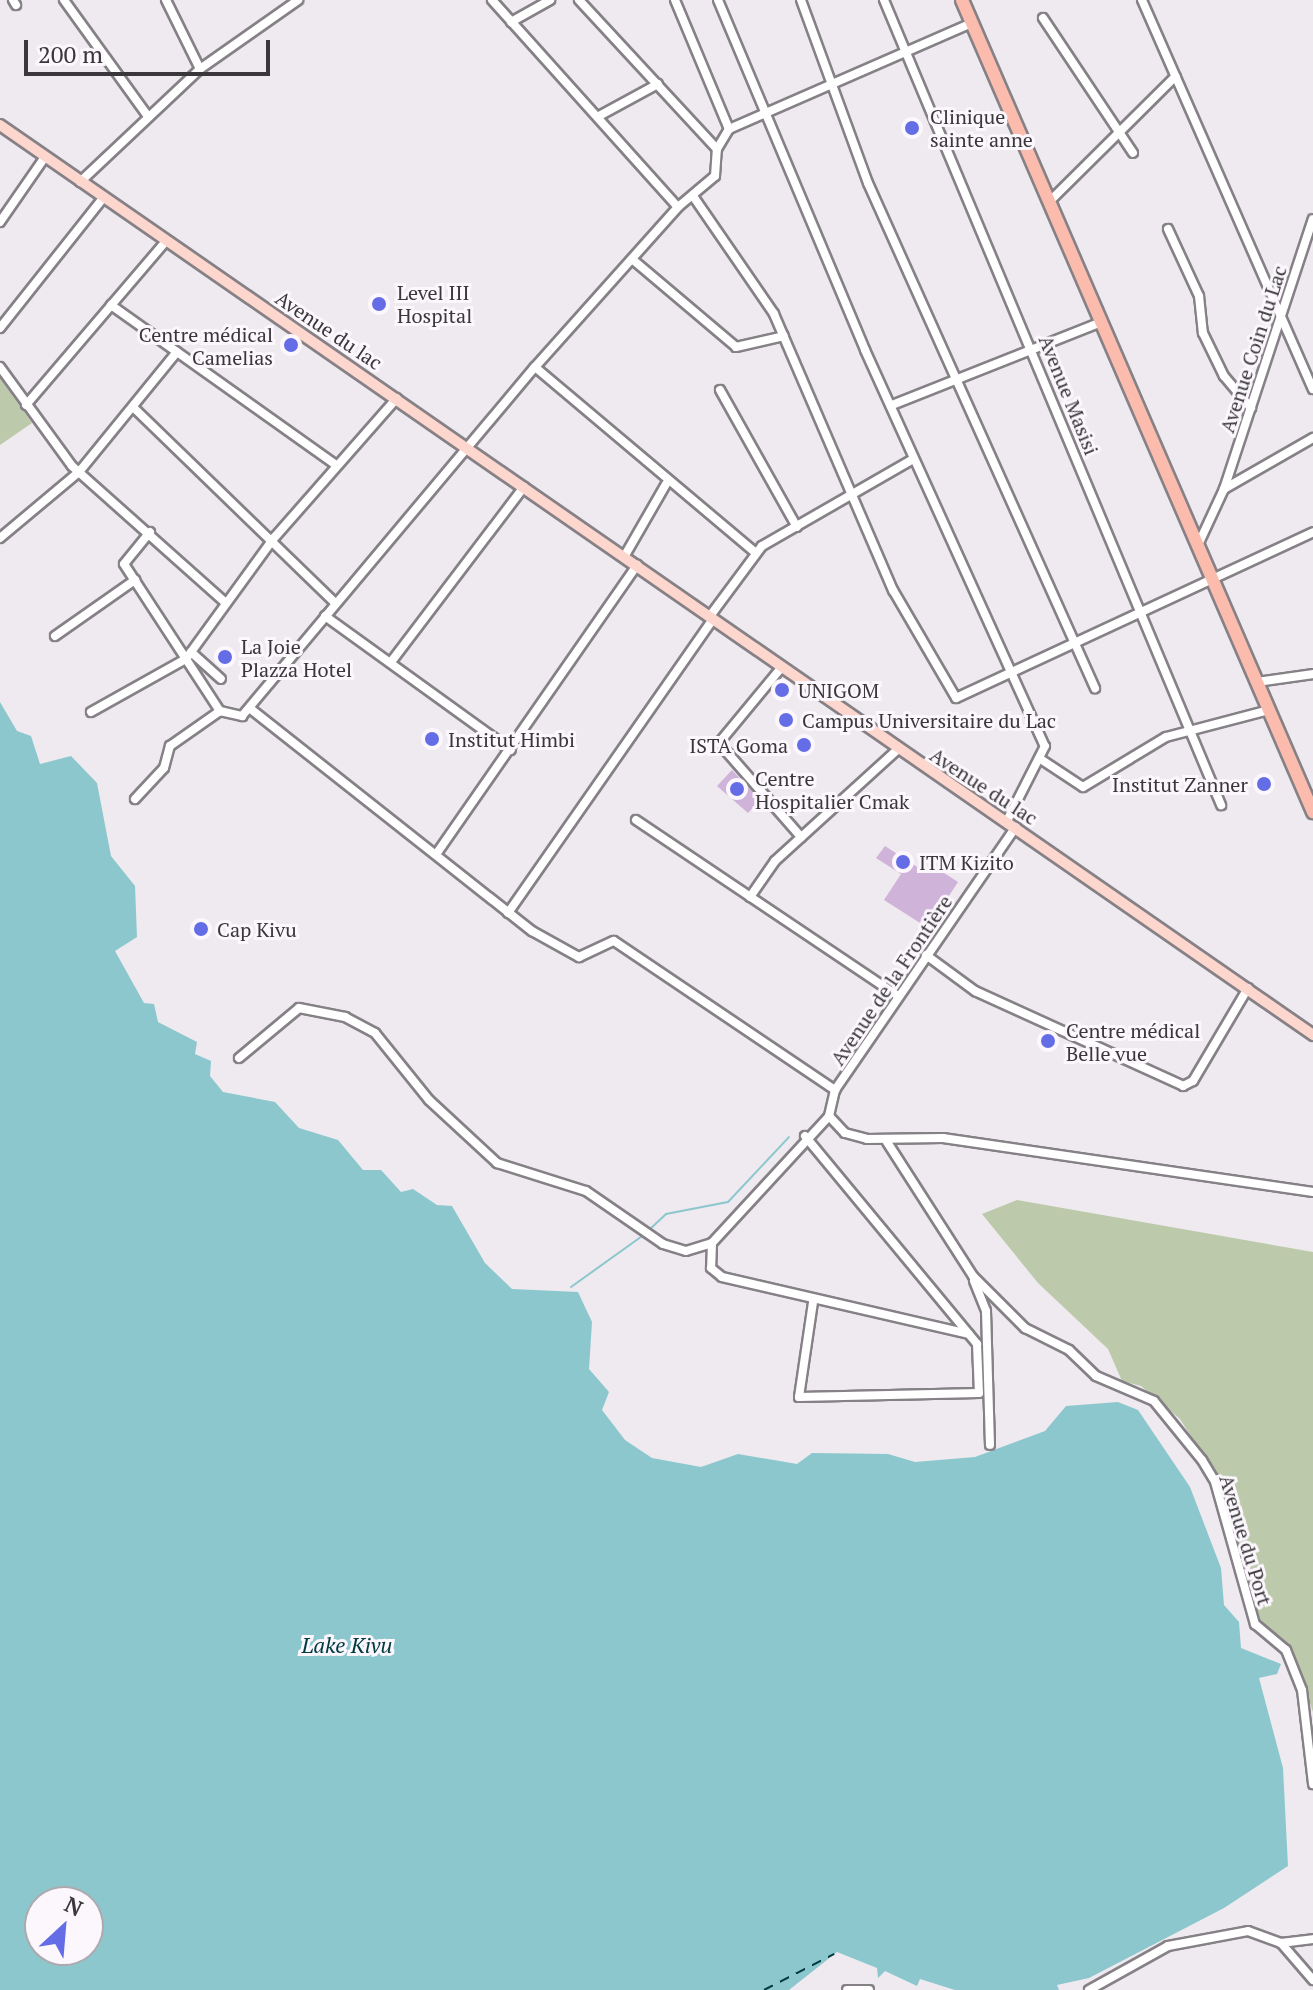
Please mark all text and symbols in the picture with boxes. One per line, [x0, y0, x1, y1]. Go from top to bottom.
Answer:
scale bar [28, 24, 274, 74]
text: 200 m [38, 38, 103, 70]
place label: Clinique sainte anne [930, 104, 1033, 151]
marker: Clinique sainte anne [901, 117, 923, 139]
street label: Avenue Coin du Lac [1215, 262, 1291, 436]
place label: Level III Hospital [397, 280, 472, 327]
street label: Avenue du lac [271, 286, 387, 374]
marker: Level III Hospital [368, 293, 390, 315]
place label: Centre médical Camelias [139, 322, 273, 369]
street label: Avenue Masisi [1034, 332, 1104, 458]
marker: Centre médical Camelias [280, 334, 302, 356]
place label: La Joie Plazza Hotel [241, 634, 352, 681]
marker: La Joie Plazza Hotel [216, 648, 234, 666]
place label: UNIGOM [798, 678, 879, 702]
marker: UNIGOM [773, 681, 791, 699]
place label: Campus Universitaire du Lac [802, 708, 1056, 732]
marker: Campus Universitaire du Lac [777, 711, 795, 729]
place label: Institut Himbi [448, 727, 575, 751]
marker: Institut Himbi [423, 730, 441, 748]
place label: ISTA Goma [689, 733, 788, 757]
marker: ISTA Goma [795, 736, 813, 754]
street label: Avenue du lac [926, 742, 1042, 830]
place label: Centre Hospitalier Cmak [755, 766, 909, 813]
place label: Institut Zanner [1112, 772, 1248, 796]
marker: Institut Zanner [1255, 775, 1273, 793]
marker: Centre Hospitalier Cmak [726, 778, 748, 800]
place label: ITM Kizito [919, 850, 1014, 874]
marker: ITM Kizito [894, 853, 912, 871]
street label: Avenue de la Frontière [825, 890, 957, 1070]
place label: Cap Kivu [217, 917, 297, 941]
marker: Cap Kivu [192, 920, 210, 938]
place label: Centre médical Belle vue [1066, 1018, 1200, 1065]
marker: Centre médical Belle vue [1037, 1030, 1059, 1052]
street label: Avenue du Port [1215, 1472, 1277, 1608]
water label: Lake Kivu [301, 1632, 393, 1658]
north arrow [24, 1886, 104, 1966]
text: N [60, 1889, 88, 1922]

